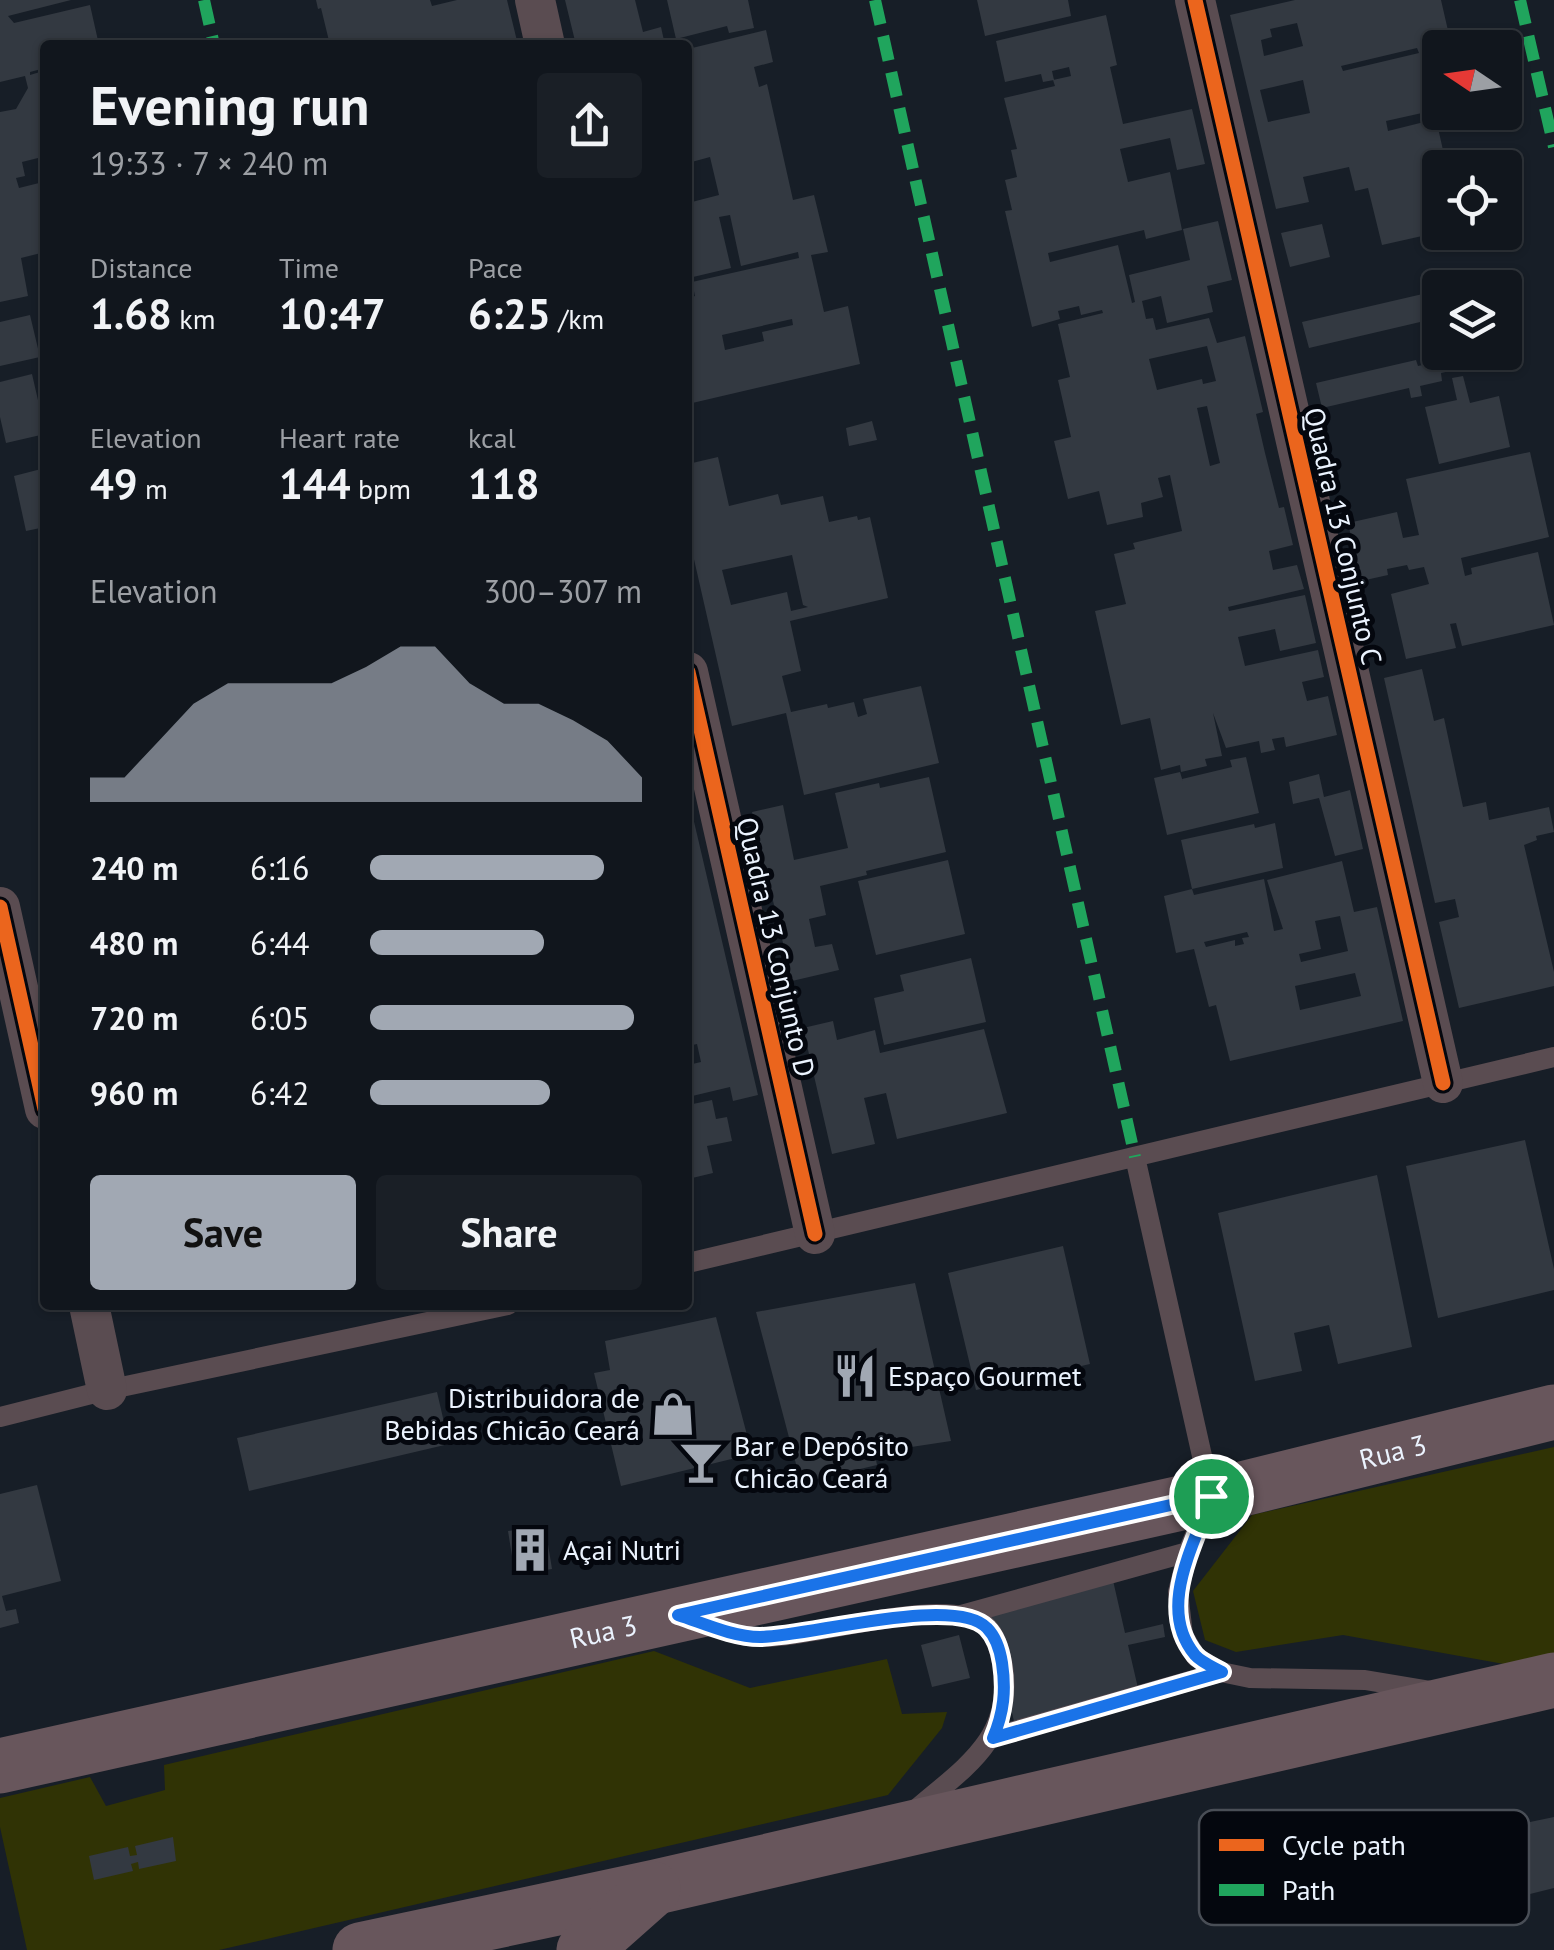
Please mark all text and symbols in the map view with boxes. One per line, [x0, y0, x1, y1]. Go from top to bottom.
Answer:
north arrow [1422, 30, 1522, 130]
map controls [1422, 30, 1522, 370]
text: Evening run [90, 69, 370, 140]
button: share [537, 73, 642, 178]
text: 19:33 · 7 × 240 m [90, 142, 328, 184]
button: locate [1422, 150, 1522, 250]
text: Distance [90, 249, 193, 286]
text: Time [279, 249, 339, 286]
text: Pace [468, 249, 523, 286]
button: layers [1422, 270, 1522, 370]
text: 1.68 [90, 286, 172, 341]
text: 10:47 [279, 286, 386, 341]
text: 6:25 [468, 286, 551, 341]
text: km [172, 300, 215, 337]
text: /km [551, 300, 604, 337]
street label: Quadra 13 Conjunto C [1296, 404, 1391, 668]
text: Elevation [90, 419, 202, 456]
text: Heart rate [279, 419, 400, 456]
text: kcal [468, 419, 516, 456]
text: 49 [90, 456, 138, 511]
text: 144 [279, 456, 350, 511]
text: 118 [468, 456, 539, 511]
text: m [138, 470, 168, 507]
text: bpm [350, 470, 411, 507]
text: Elevation [90, 570, 217, 612]
text: 300–307 m [483, 570, 642, 612]
street label: Quadra 13 Conjunto D [729, 813, 824, 1080]
text: 240 m [90, 847, 178, 889]
text: 6:16 [250, 847, 309, 889]
text: 480 m [90, 922, 178, 964]
text: 6:44 [250, 922, 309, 964]
text: 720 m [90, 997, 178, 1039]
text: 6:05 [250, 997, 309, 1039]
text: 960 m [90, 1072, 178, 1114]
text: 6:42 [250, 1072, 309, 1114]
button: Save [90, 1175, 356, 1290]
button: Share [376, 1175, 642, 1290]
restaurant icon: Espaço Gourmet [831, 1352, 879, 1400]
place label: Espaço Gourmet [888, 1357, 1082, 1394]
place label: Distribuidora de Bebidas Chicão Ceará [384, 1379, 640, 1448]
shop icon: Distribuidora de Bebidas Chicão Ceará [649, 1390, 697, 1438]
street label: Rua 3 [1355, 1425, 1430, 1477]
place label: Bar e Depósito Chicão Ceará [734, 1427, 909, 1496]
bar icon: Bar e Depósito Chicão Ceará [677, 1438, 725, 1486]
pin [1169, 1454, 1254, 1539]
icon: arrive [1184, 1469, 1239, 1524]
building icon: Açai Nutri [506, 1526, 554, 1574]
place label: Açai Nutri [563, 1531, 681, 1568]
street label: Rua 3 [566, 1606, 640, 1657]
legend [1199, 1810, 1529, 1925]
text: Cycle path [1282, 1826, 1406, 1863]
text: Path [1282, 1871, 1335, 1908]

